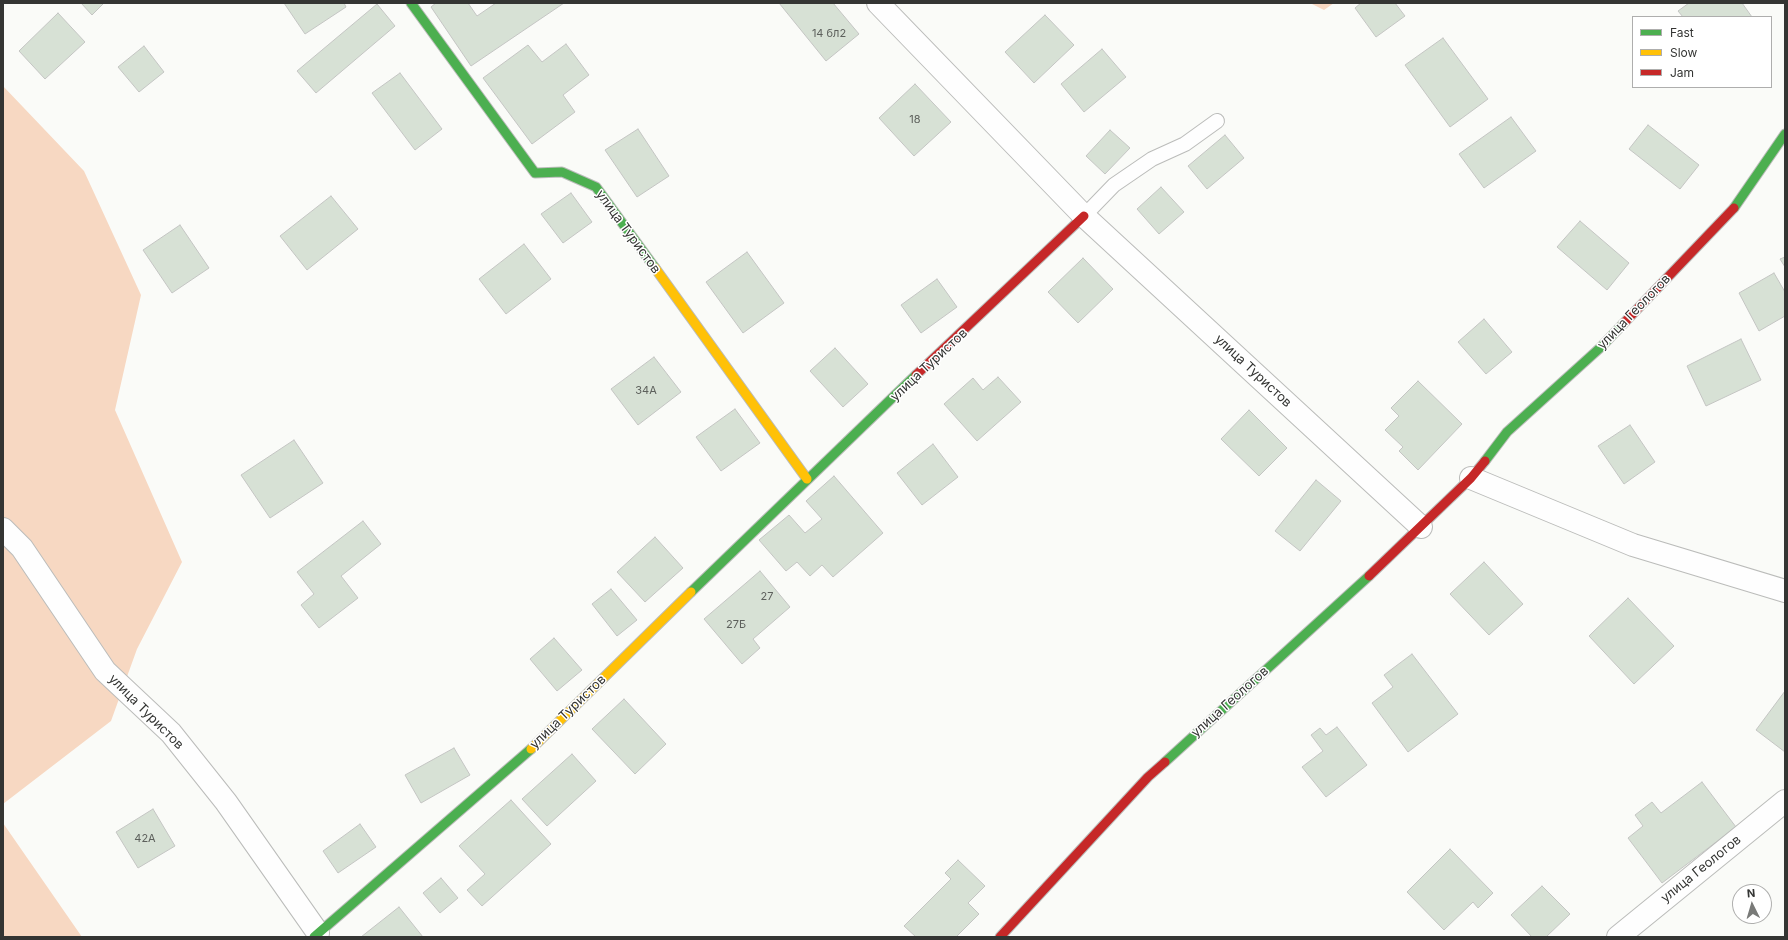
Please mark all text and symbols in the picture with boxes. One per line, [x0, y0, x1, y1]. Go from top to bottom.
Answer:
legend [1632, 16, 1772, 88]
text: Fast [1670, 25, 1694, 40]
house number: 14 бл2 [812, 27, 846, 41]
text: Slow [1670, 45, 1697, 60]
text: Jam [1670, 65, 1694, 80]
house number: 18 [909, 113, 921, 127]
street label: улица Туристов [592, 187, 664, 277]
street label: улица Геологов [1594, 271, 1674, 353]
street label: улица Туристов [887, 325, 971, 405]
street label: улица Туристов [1211, 331, 1295, 411]
house number: 34А [635, 384, 657, 398]
house number: 27 [761, 590, 773, 604]
house number: 27Б [726, 618, 746, 632]
street label: улица Геологов [1188, 663, 1272, 741]
street label: улица Туристов [105, 671, 187, 753]
street label: улица Туристов [527, 672, 609, 752]
house number: 42А [134, 832, 156, 846]
street label: улица Геологов [1658, 832, 1744, 906]
north arrow [1732, 884, 1772, 924]
text: N [1746, 886, 1756, 900]

